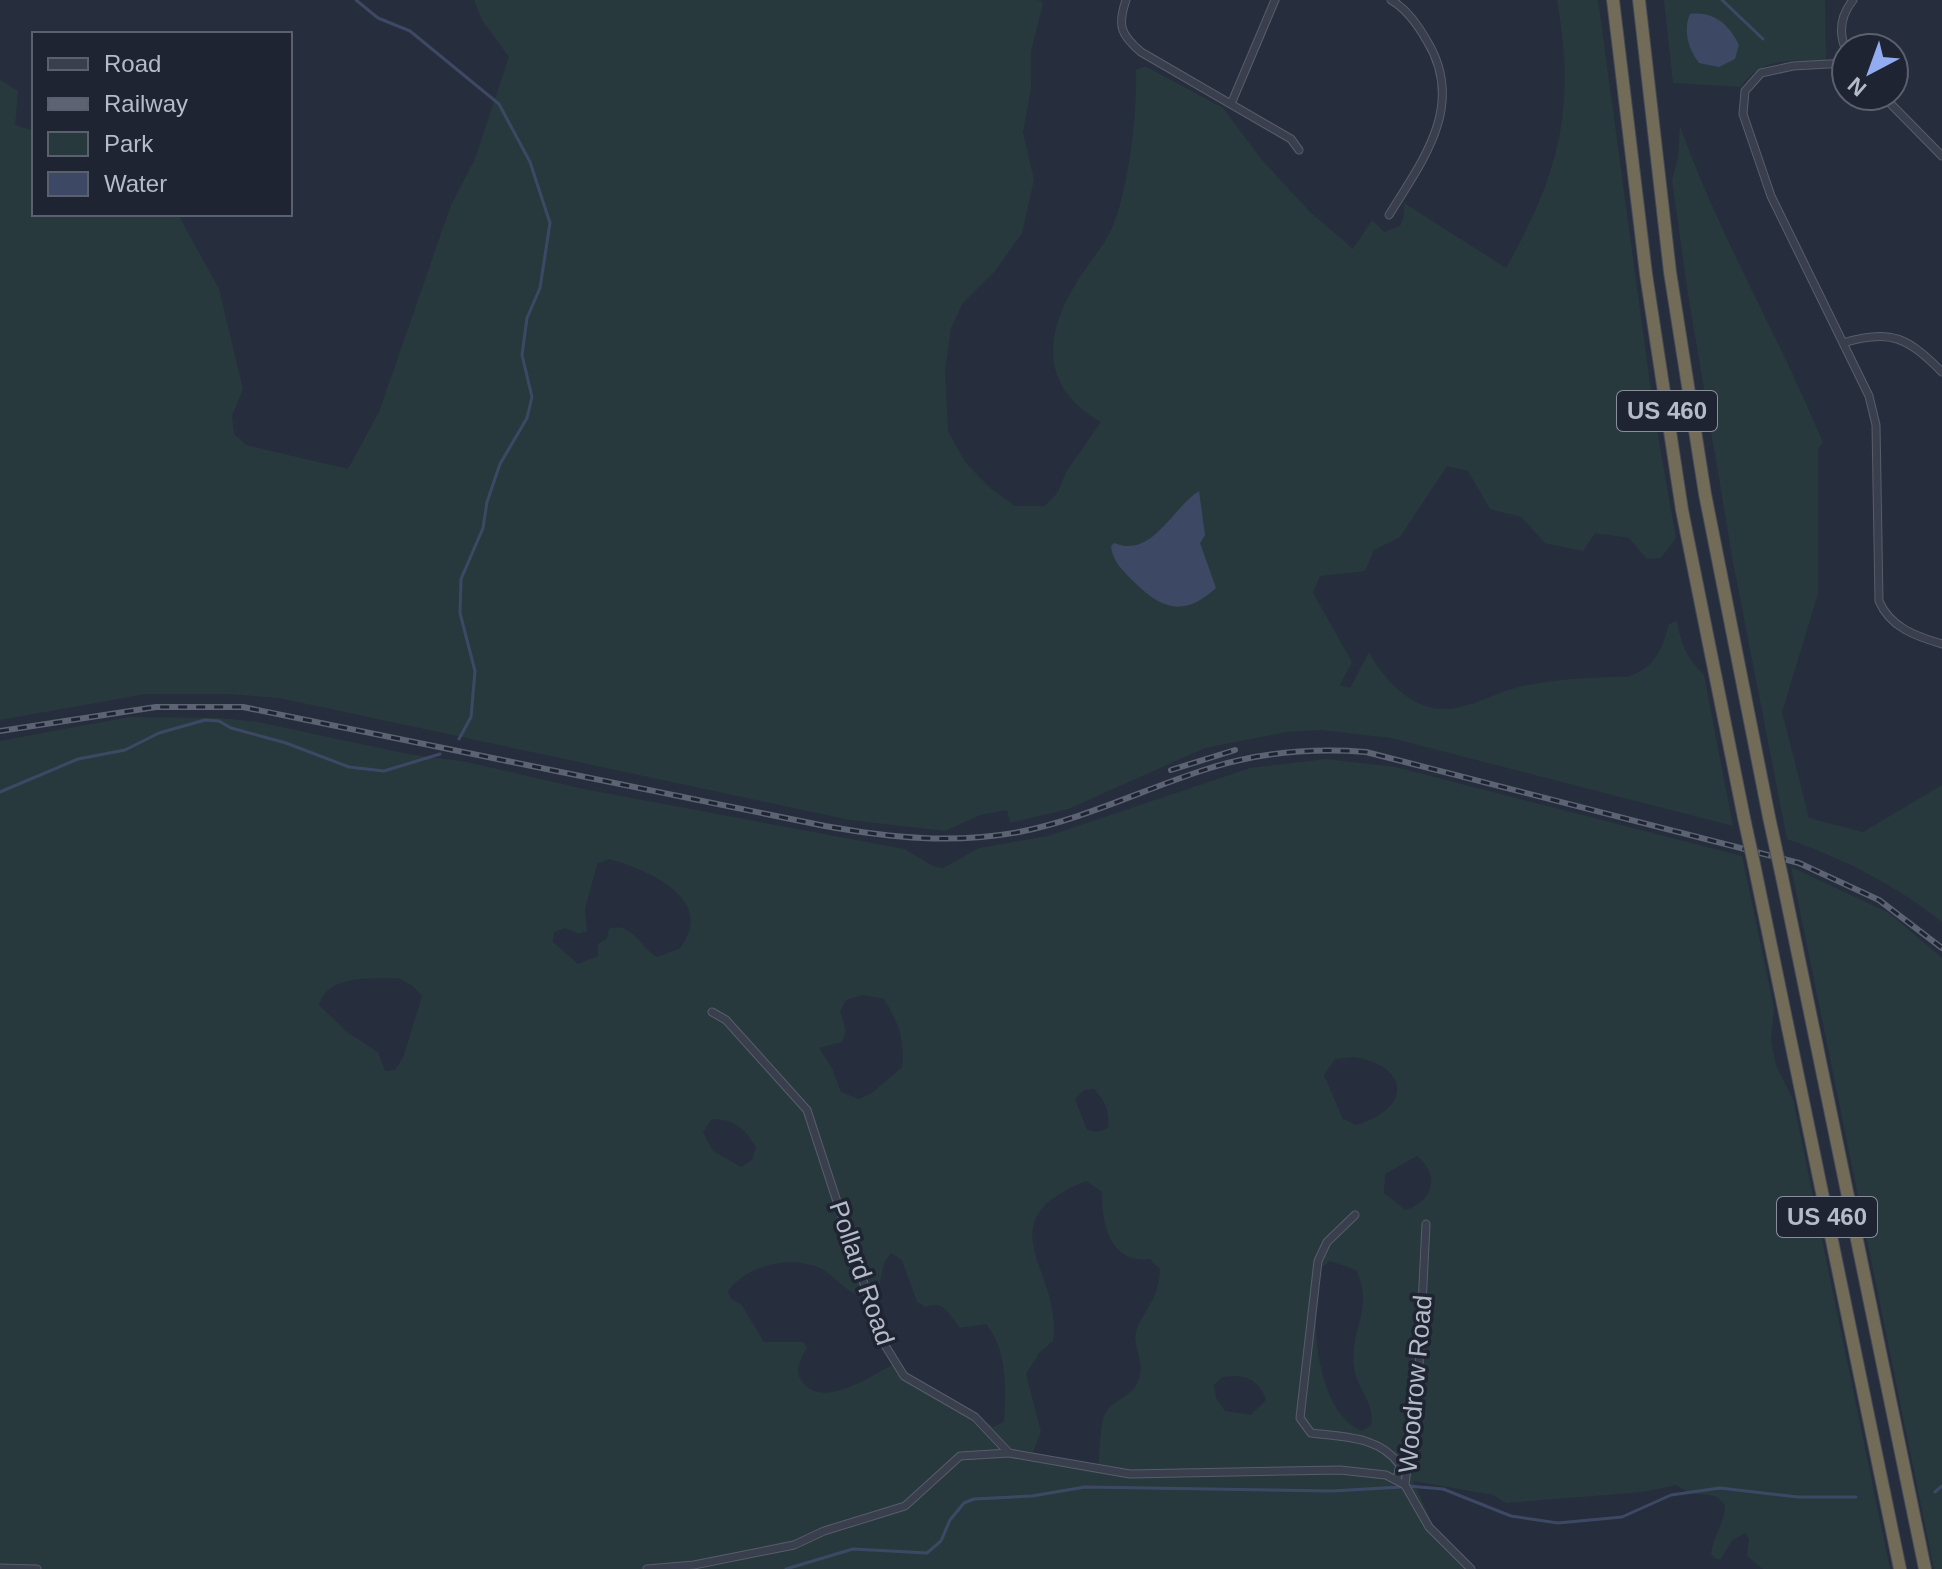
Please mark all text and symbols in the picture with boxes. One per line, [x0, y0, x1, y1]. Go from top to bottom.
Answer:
legend [32, 32, 292, 216]
north arrow [1830, 32, 1910, 112]
text: Road [104, 50, 161, 77]
text: N [1843, 72, 1871, 101]
text: Railway [104, 90, 188, 117]
text: Park [104, 130, 154, 157]
text: Water [104, 170, 167, 197]
road number: US 460 [1617, 391, 1717, 431]
street label: Pollard Road [823, 1197, 901, 1349]
road number: US 460 [1777, 1197, 1877, 1237]
street label: Woodrow Road [1392, 1294, 1438, 1474]

